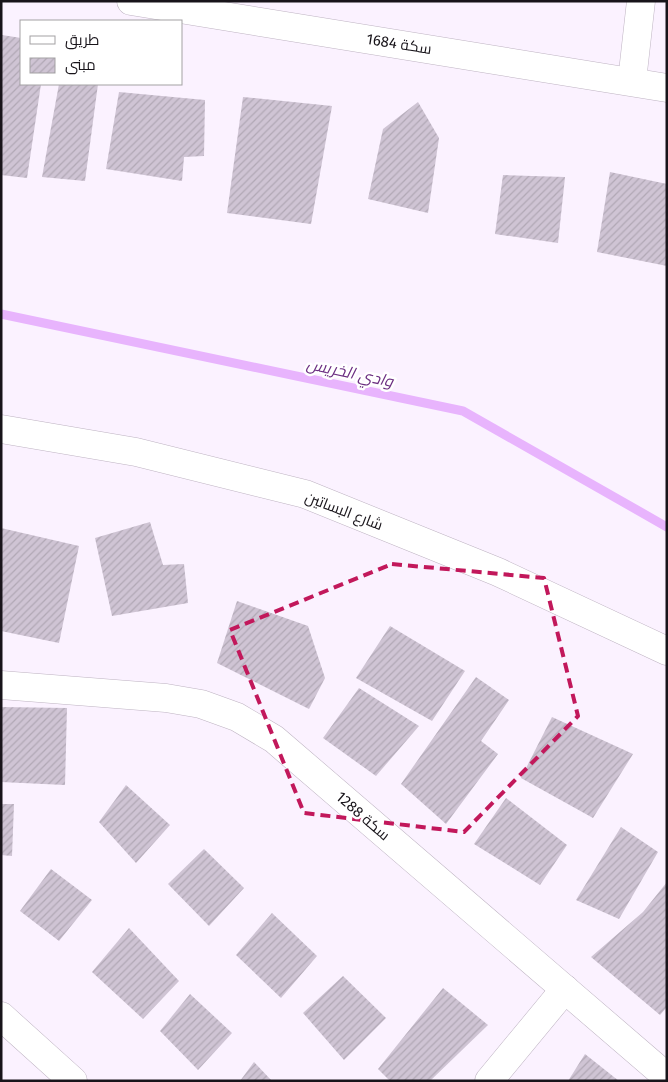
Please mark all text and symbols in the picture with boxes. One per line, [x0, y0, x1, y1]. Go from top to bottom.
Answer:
legend [20, 20, 182, 85]
street label: سكة 1684 [365, 30, 433, 58]
text: طريق [65, 31, 99, 50]
text: مبنى [65, 56, 96, 75]
water label: وادي الخريس [304, 354, 396, 394]
street label: شارع البساتين [302, 488, 385, 536]
street label: سكة 1288 [332, 788, 394, 844]

